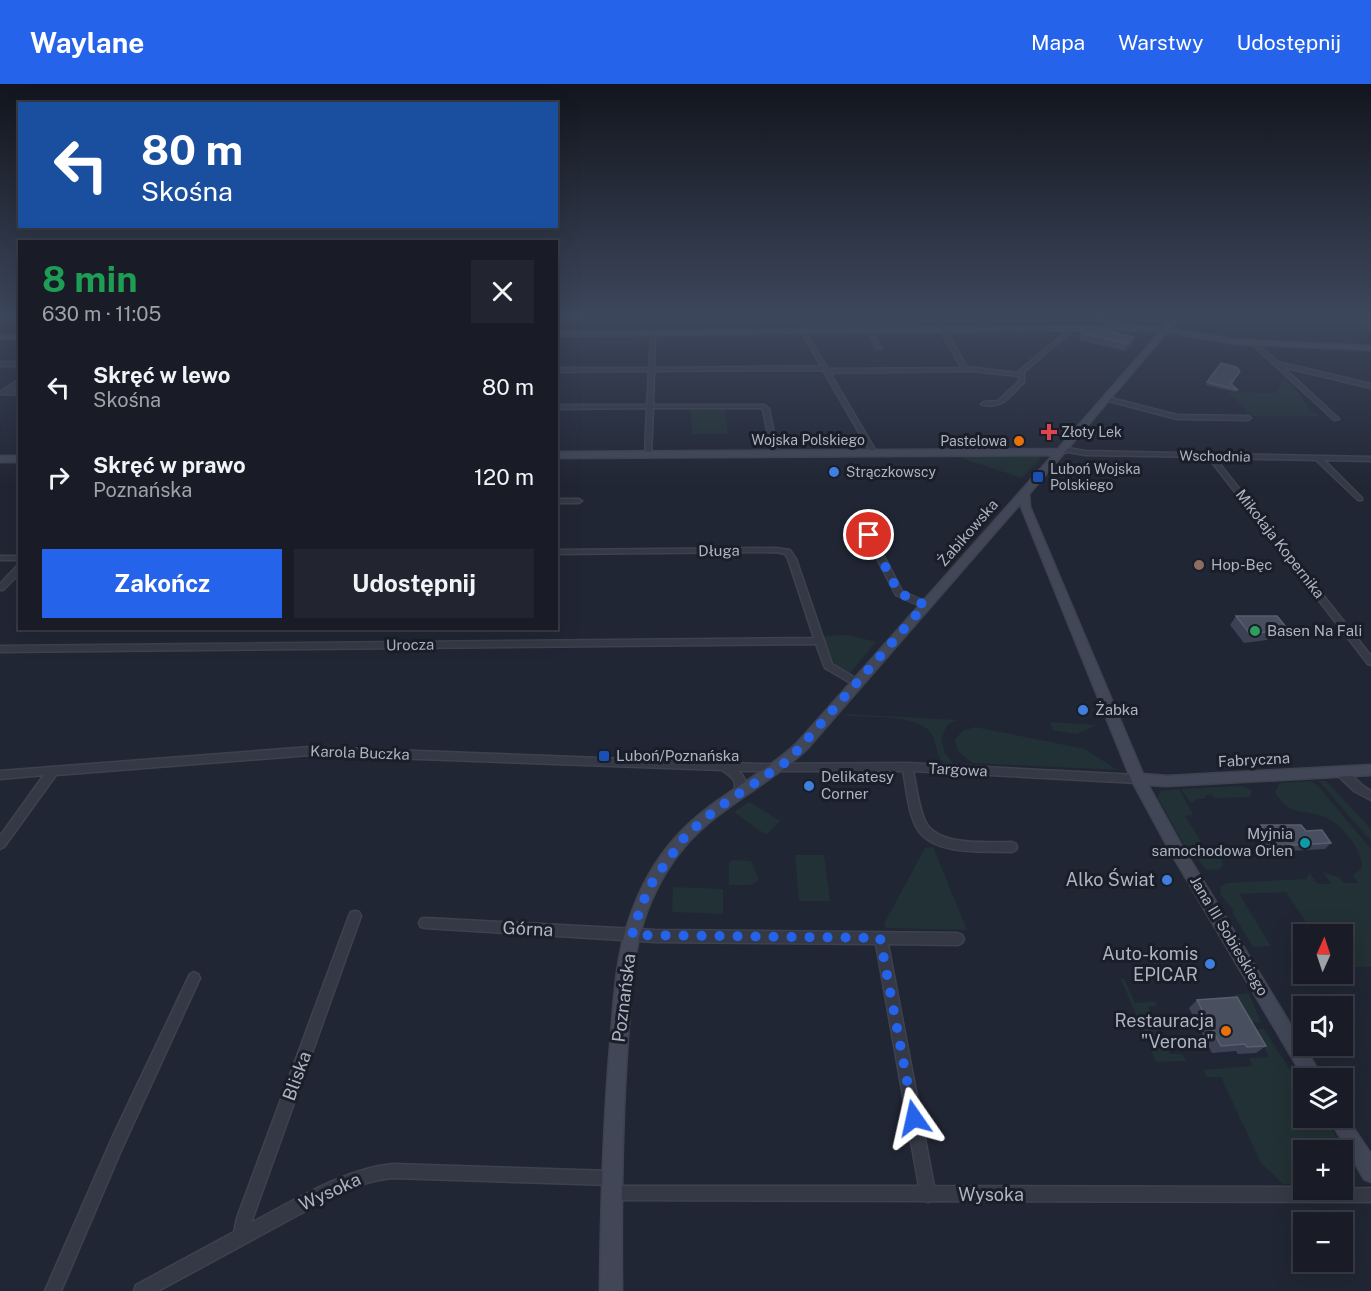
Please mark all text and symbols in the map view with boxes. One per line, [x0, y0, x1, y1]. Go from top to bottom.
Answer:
text: Waylane [30, 26, 144, 59]
text: Mapa [1031, 30, 1085, 55]
text: Warstwy [1118, 30, 1203, 55]
text: Udostępnij [1236, 30, 1341, 55]
text: 80 m [141, 125, 243, 174]
icon: left [42, 126, 120, 204]
text: Skośna [141, 175, 233, 207]
text: 8 min [42, 258, 138, 300]
button: close [471, 260, 534, 323]
text: 630 m · 11:05 [42, 302, 161, 326]
text: Skręć w lewo [93, 362, 230, 388]
icon: left [42, 371, 75, 404]
text: 80 m [482, 374, 534, 400]
text: Skośna [93, 388, 161, 412]
place label: Złoty Lek [1061, 424, 1122, 440]
marker: Złoty Lek [1042, 425, 1056, 439]
street label: Wojska Polskiego [751, 432, 865, 448]
place label: Pastelowa [940, 433, 1007, 449]
marker: Pastelowa [1012, 434, 1026, 448]
street label: Wschodnia [1179, 447, 1251, 465]
text: Skręć w prawo [93, 452, 246, 478]
icon: right [42, 461, 75, 494]
place label: Luboń Wojska Polskiego [1050, 461, 1141, 493]
text: 120 m [474, 464, 534, 490]
place label: Strączkowscy [846, 464, 936, 480]
marker: Strączkowscy [827, 465, 841, 479]
marker: Luboń Wojska Polskiego [1031, 470, 1045, 484]
text: Poznańska [93, 478, 192, 502]
street label: Mikołaja Kopernika [1233, 486, 1328, 602]
street label: Żabikowska [933, 495, 1001, 569]
pin [843, 509, 894, 560]
icon: arrive [852, 518, 885, 551]
street label: Długa [698, 542, 740, 559]
button: Zakończ [42, 549, 282, 618]
button: Udostępnij [294, 549, 534, 618]
place label: Hop-Bęc [1211, 556, 1272, 573]
marker: Hop-Bęc [1192, 558, 1206, 572]
place label: Basen Na Fali [1267, 622, 1362, 639]
marker: Basen Na Fali [1248, 624, 1262, 638]
street label: Urocza [386, 636, 434, 653]
place label: Żabka [1095, 700, 1138, 718]
marker: Żabka [1076, 703, 1090, 717]
street label: Karola Buczka [310, 742, 410, 763]
place label: Luboń/Poznańska [616, 747, 739, 764]
marker: Luboń/Poznańska [597, 749, 611, 763]
street label: Fabryczna [1218, 749, 1290, 770]
street label: Targowa [928, 759, 988, 780]
place label: Delikatesy Corner [821, 768, 894, 802]
marker: Delikatesy Corner [802, 779, 816, 793]
place label: Myjnia samochodowa Orlen [1152, 825, 1293, 859]
marker: Myjnia samochodowa Orlen [1298, 836, 1312, 850]
place label: Alko Świat [1065, 868, 1155, 890]
marker: Alko Świat [1160, 873, 1174, 887]
street label: Jana III Sobieskiego [1187, 873, 1272, 999]
street label: Górna [502, 917, 554, 940]
north arrow [1293, 924, 1353, 984]
map controls [1293, 924, 1353, 1272]
place label: Auto-komis EPICAR [1102, 943, 1198, 985]
street label: Poznańska [608, 952, 639, 1044]
marker: Auto-komis EPICAR [1203, 957, 1217, 971]
button: sound [1293, 996, 1353, 1056]
place label: Restauracja "Verona" [1114, 1010, 1214, 1052]
marker: Restauracja "Verona" [1219, 1024, 1233, 1038]
street label: Bliska [278, 1048, 315, 1103]
button: layers [1293, 1068, 1353, 1128]
position arrow [882, 1086, 946, 1150]
button: + [1293, 1140, 1353, 1200]
street label: Wysoka [296, 1168, 364, 1215]
street label: Wysoka [958, 1184, 1024, 1205]
button: − [1293, 1212, 1353, 1272]

